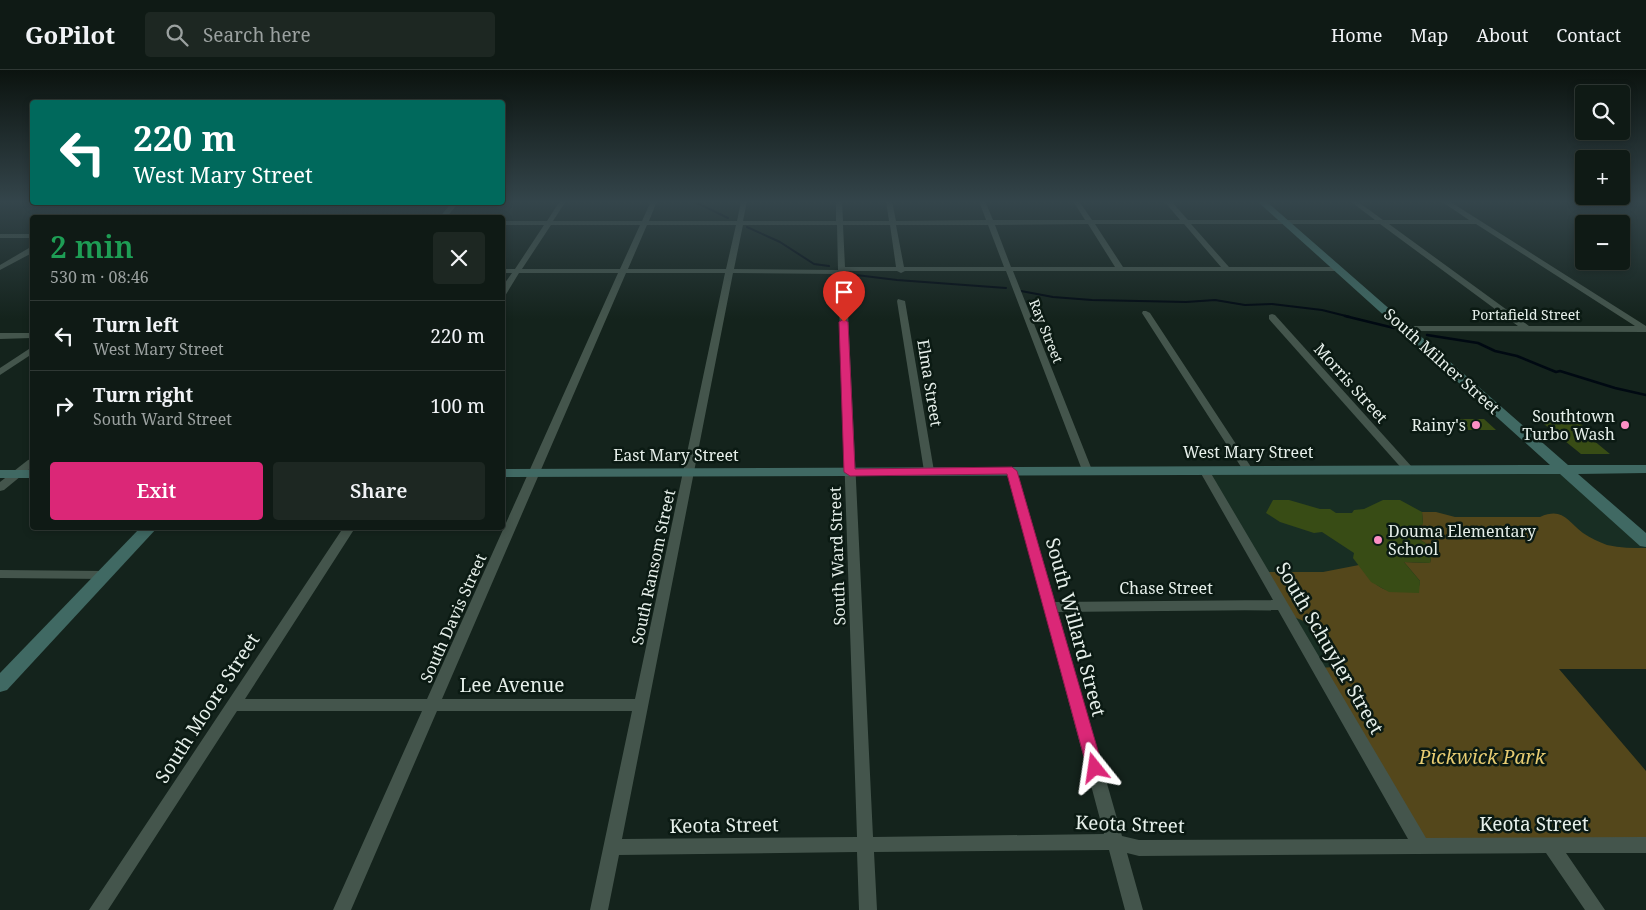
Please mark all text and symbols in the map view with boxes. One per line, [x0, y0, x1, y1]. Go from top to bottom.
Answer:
search box [145, 12, 495, 57]
text: GoPilot [25, 18, 115, 51]
icon: search [163, 21, 191, 49]
text: Search here [203, 22, 311, 48]
text: Home [1331, 23, 1382, 47]
text: Map [1410, 23, 1448, 47]
text: About [1476, 23, 1528, 47]
text: Contact [1556, 23, 1621, 47]
map controls [1575, 85, 1630, 270]
button: search [1575, 85, 1630, 140]
text: 220 m [133, 114, 236, 161]
icon: left [50, 120, 115, 185]
button: + [1575, 150, 1630, 205]
text: West Mary Street [133, 159, 313, 189]
button: − [1575, 215, 1630, 270]
text: 2 min [50, 226, 134, 267]
button: close [433, 232, 485, 284]
text: 530 m · 08:46 [50, 266, 149, 288]
pin [823, 271, 865, 322]
icon: arrive [830, 278, 858, 306]
street label: Ray Street [1025, 296, 1068, 366]
street label: South Milner Street [1380, 303, 1505, 419]
street label: Portafield Street [1472, 305, 1580, 324]
text: Turn left [93, 312, 179, 338]
icon: left [50, 322, 78, 350]
text: 220 m [430, 323, 485, 349]
text: West Mary Street [93, 338, 224, 360]
street label: Elma Street [912, 338, 948, 428]
street label: Morris Street [1309, 338, 1393, 428]
text: Turn right [93, 382, 193, 408]
icon: right [50, 392, 78, 420]
text: 100 m [430, 393, 485, 419]
place label: Southtown Turbo Wash [1522, 405, 1615, 445]
text: South Ward Street [93, 408, 232, 430]
place label: Rainy's [1412, 414, 1466, 436]
marker: Rainy's [1470, 419, 1482, 431]
marker: Southtown Turbo Wash [1619, 419, 1631, 431]
street label: West Mary Street [1183, 441, 1314, 463]
street label: East Mary Street [613, 444, 739, 466]
button: Exit [50, 462, 263, 520]
button: Share [273, 462, 485, 520]
street label: South Ward Street [824, 486, 850, 626]
street label: South Ransom Street [626, 487, 680, 647]
place label: Douma Elementary School [1388, 520, 1537, 560]
marker: Douma Elementary School [1372, 534, 1384, 546]
street label: South Willard Street [1040, 535, 1112, 720]
street label: South Davis Street [415, 550, 491, 686]
street label: South Schuyler Street [1270, 557, 1390, 739]
street label: Chase Street [1119, 577, 1213, 599]
street label: South Moore Street [149, 628, 265, 788]
street label: Lee Avenue [459, 672, 565, 698]
position arrow [1068, 741, 1120, 793]
park label: Pickwick Park [1418, 744, 1546, 770]
street label: Keota Street [1075, 809, 1185, 839]
street label: Keota Street [669, 811, 779, 839]
street label: Keota Street [1479, 811, 1589, 837]

